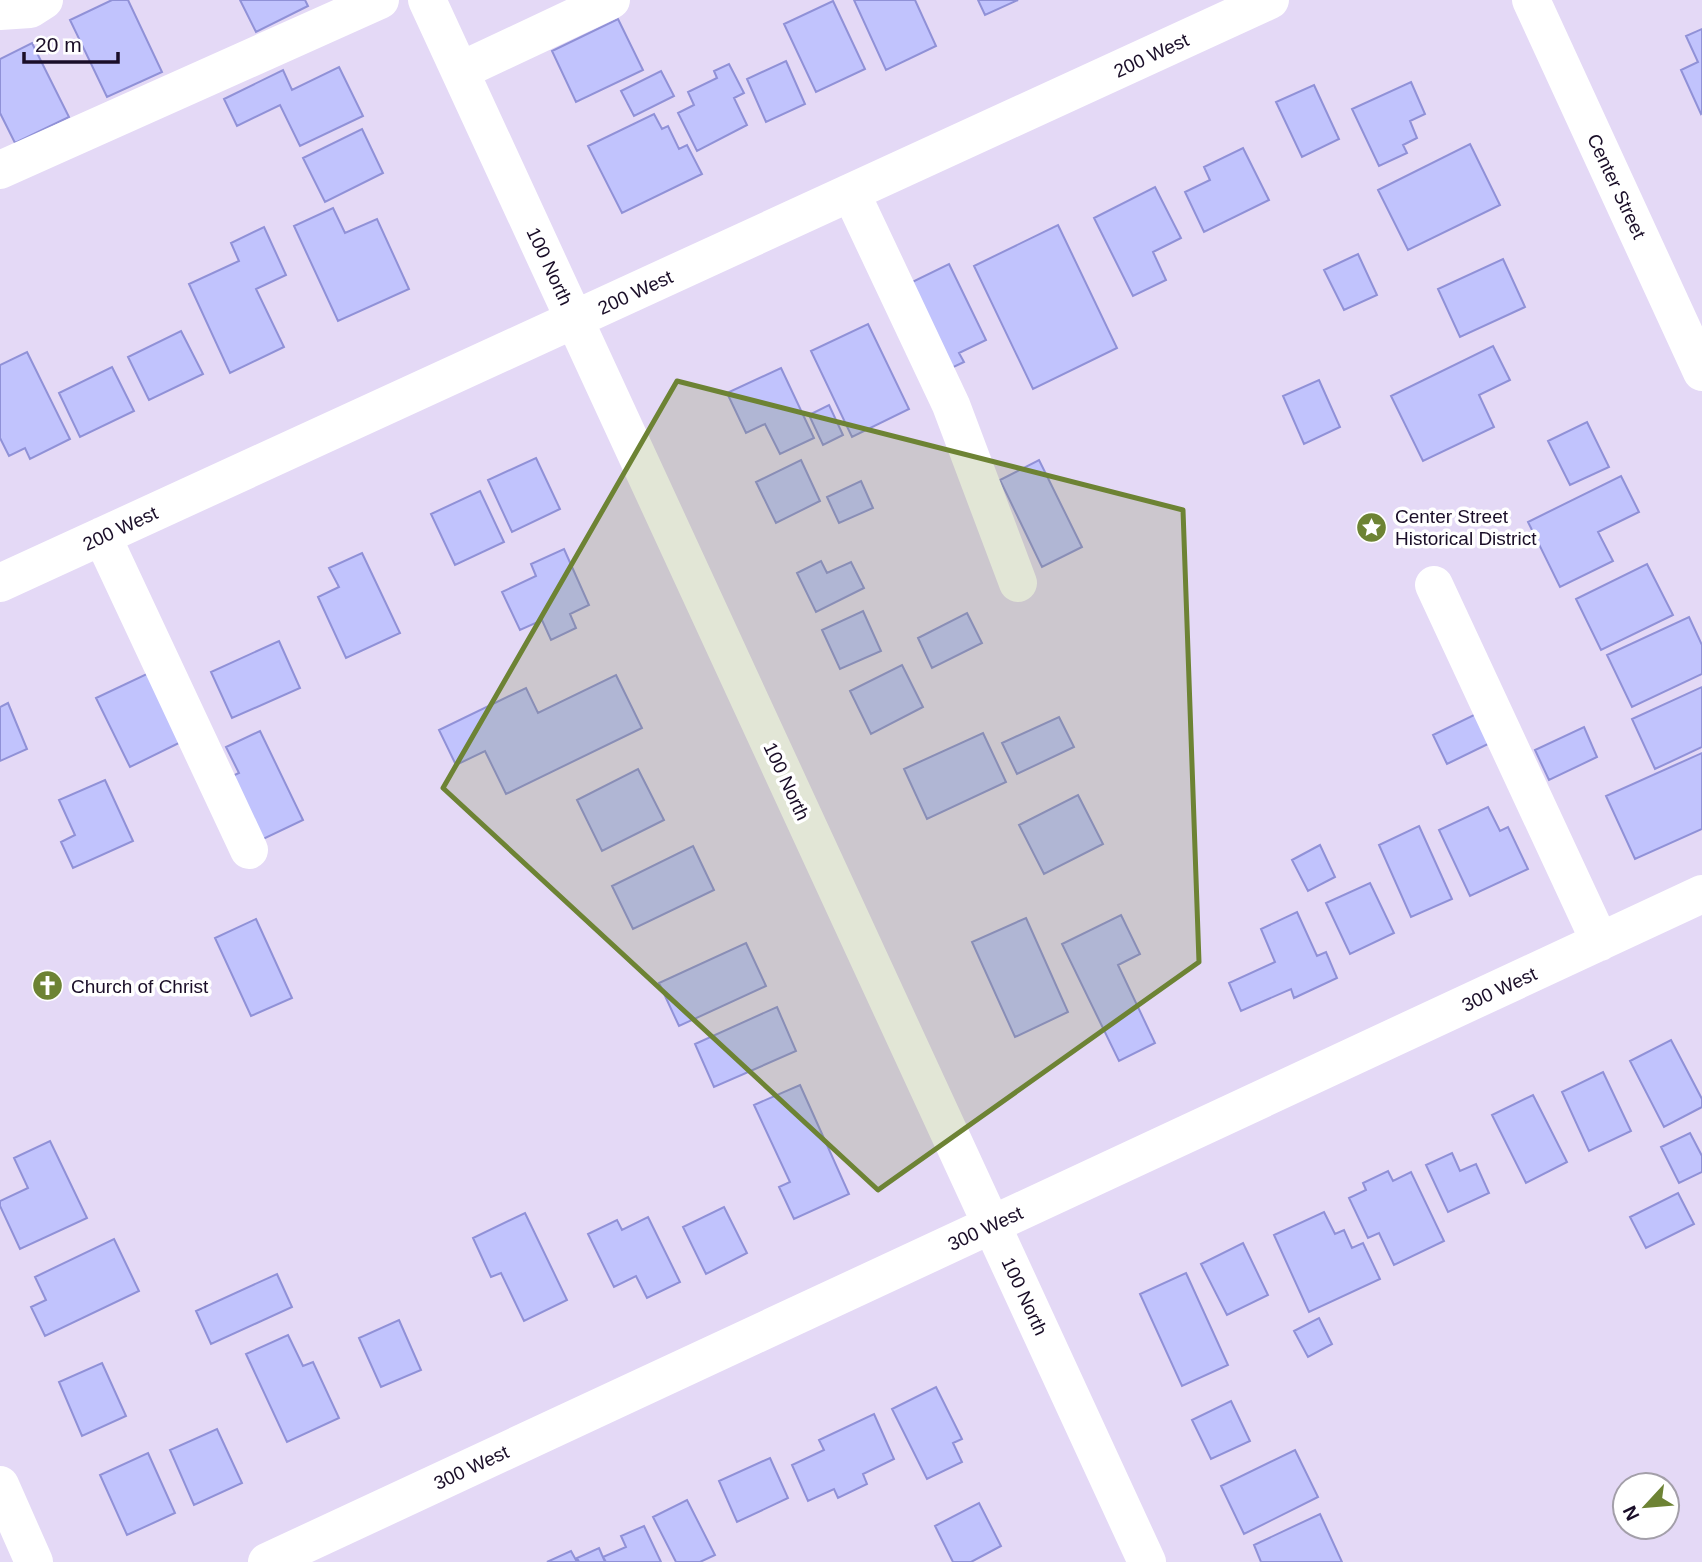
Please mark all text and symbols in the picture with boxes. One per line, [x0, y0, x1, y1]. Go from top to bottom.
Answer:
scale bar [24, 21, 119, 65]
street label: 200 West [1111, 29, 1193, 82]
text: 20 m [35, 33, 82, 56]
street label: Center Street [1583, 131, 1650, 243]
street label: 100 North [522, 224, 577, 308]
street label: 200 West [595, 266, 677, 319]
street label: 200 West [80, 502, 162, 555]
place label: Center Street Historical District [1395, 506, 1537, 549]
place icon: Center Street Historical District [1355, 510, 1389, 544]
street label: 100 North [759, 739, 814, 823]
street label: 300 West [1459, 963, 1541, 1016]
church icon: Church of Christ [31, 969, 65, 1003]
place label: Church of Christ [71, 976, 209, 997]
street label: 300 West [945, 1202, 1027, 1255]
street label: 100 North [997, 1254, 1052, 1338]
street label: 300 West [431, 1441, 513, 1494]
north arrow [1611, 1471, 1681, 1541]
text: N [1619, 1502, 1644, 1524]

